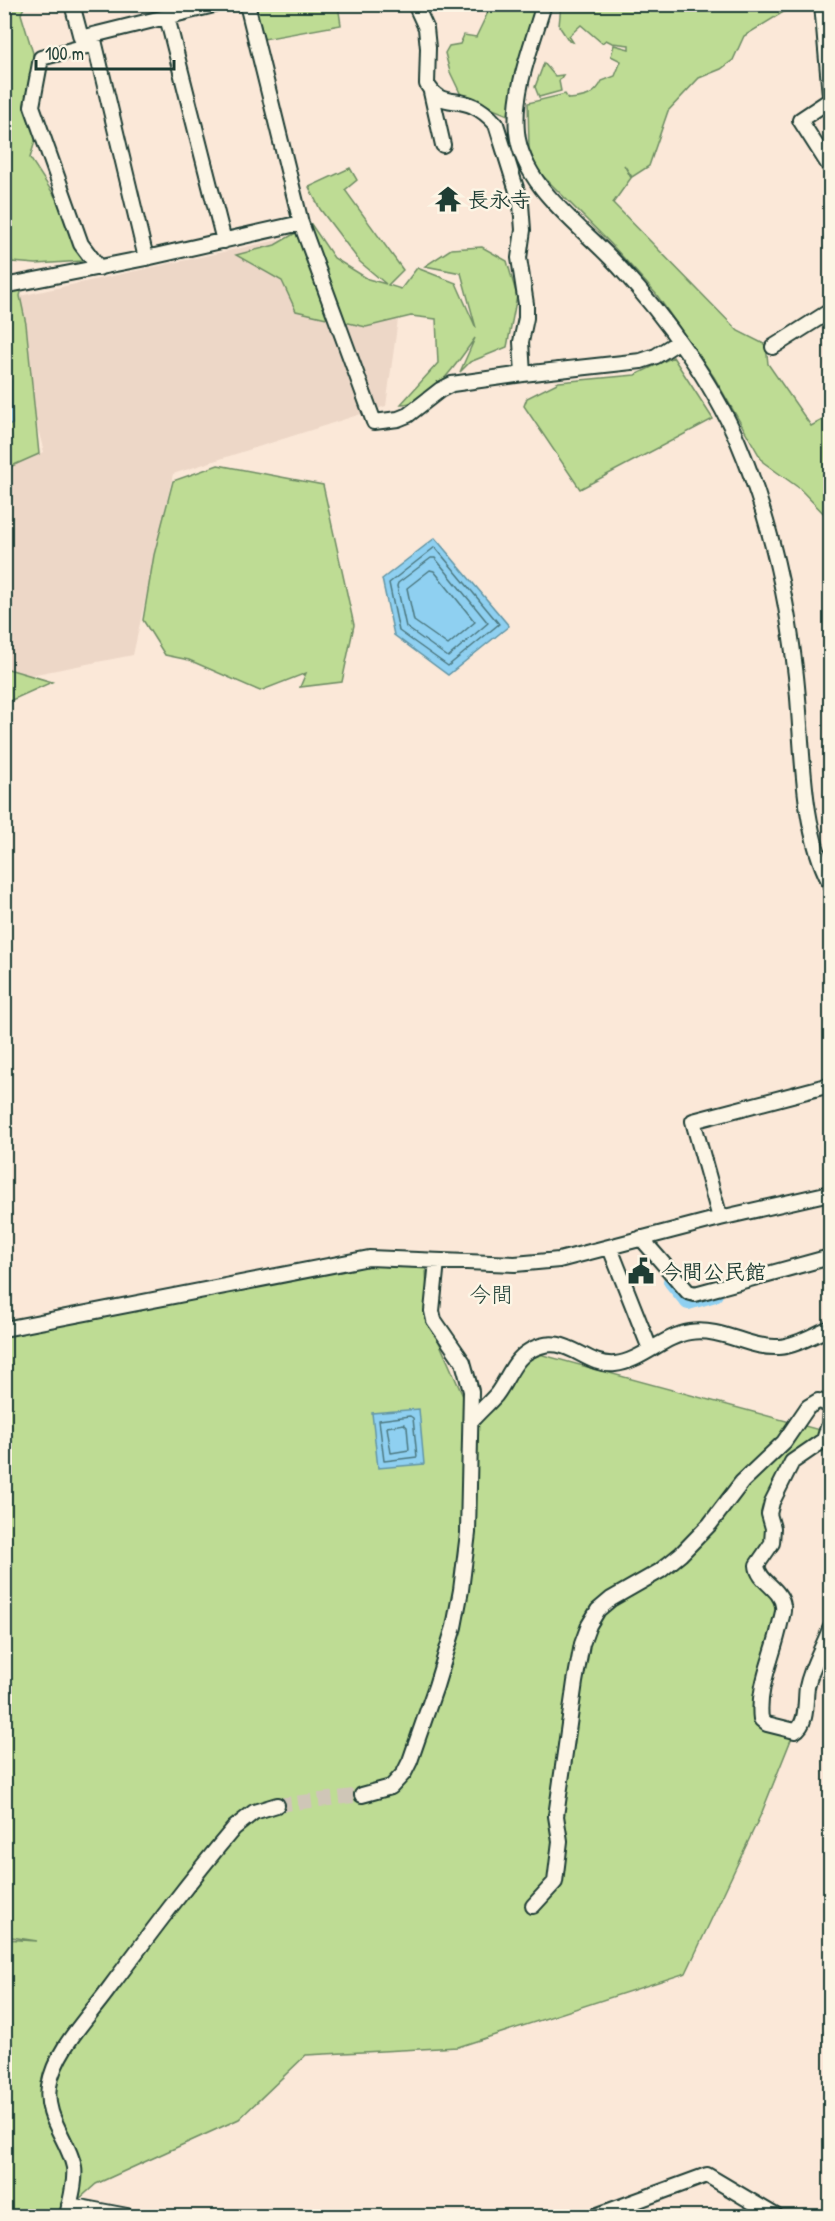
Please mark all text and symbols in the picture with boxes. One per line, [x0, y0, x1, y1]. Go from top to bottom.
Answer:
scale bar [36, 33, 174, 71]
text: 100 m [45, 41, 84, 66]
temple icon: 長永寺 [433, 184, 463, 214]
place label: 長永寺 [468, 185, 531, 214]
public building icon: 今間公民館 [626, 1256, 656, 1286]
place label: 今間公民館 [661, 1257, 766, 1286]
district label: 今間 [469, 1279, 513, 1309]

